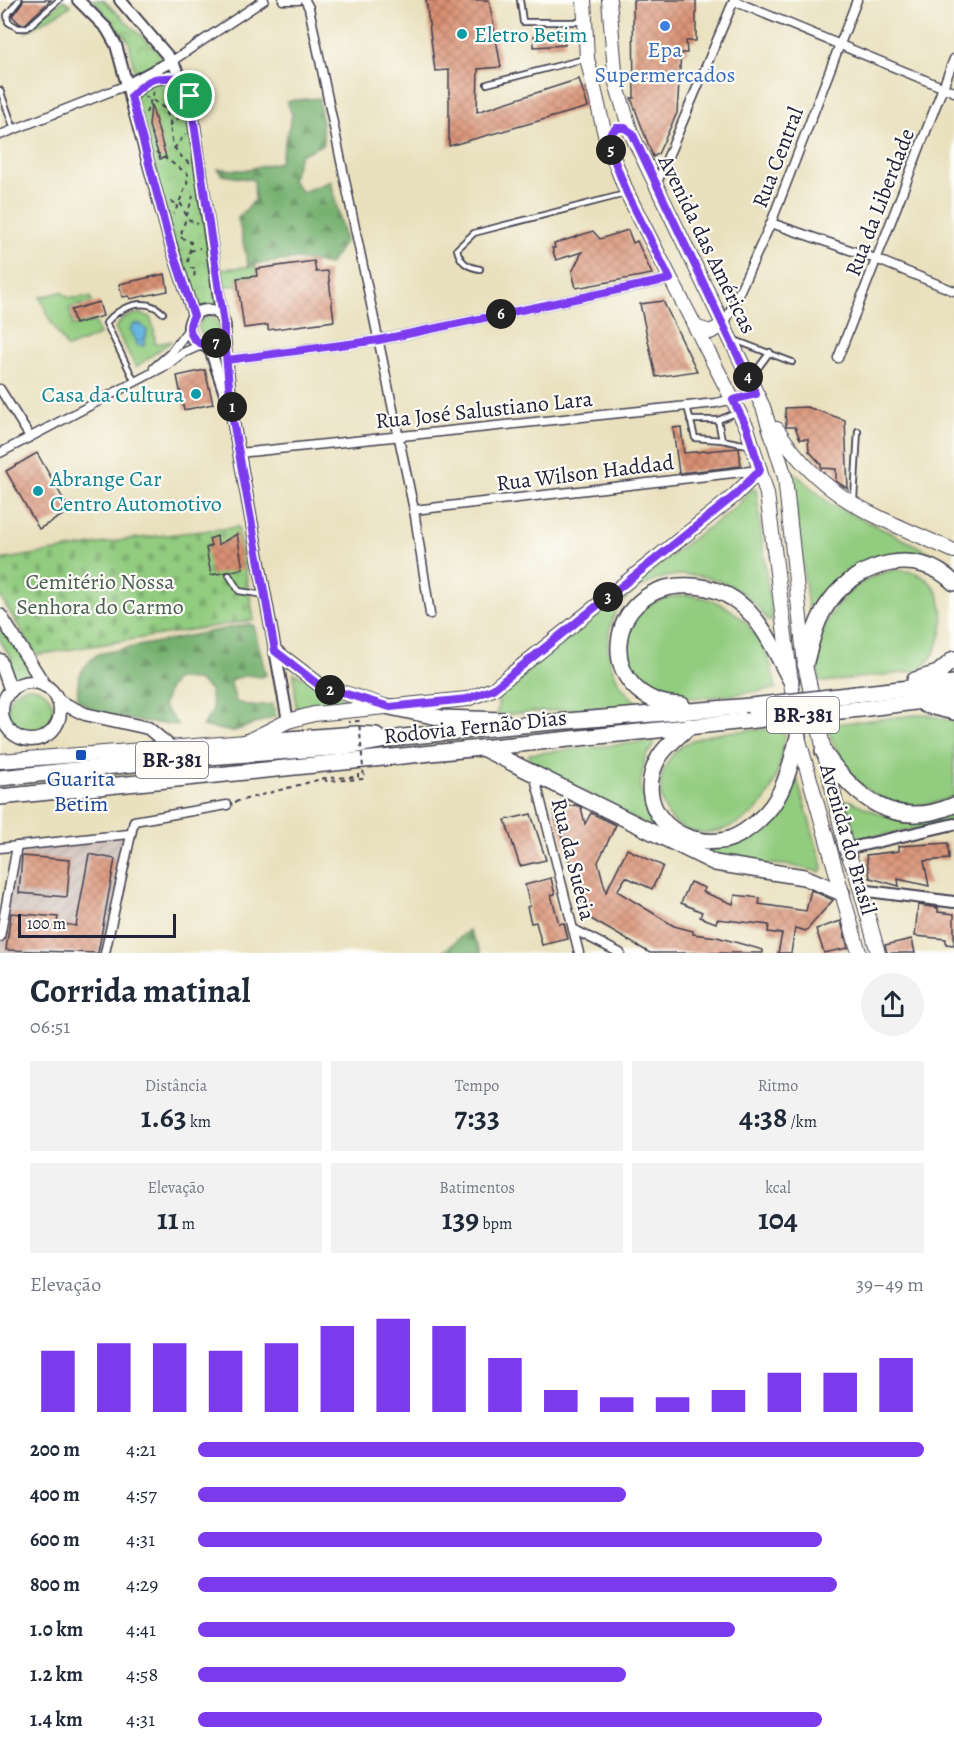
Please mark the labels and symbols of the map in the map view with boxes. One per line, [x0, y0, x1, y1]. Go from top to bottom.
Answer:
marker: Epa Supermercados [658, 19, 672, 33]
place label: Eletro Betim [474, 20, 588, 50]
marker: Eletro Betim [455, 27, 469, 41]
place label: Epa Supermercados [595, 35, 735, 90]
pin [164, 70, 215, 121]
street label: Rua Central [745, 103, 811, 212]
street label: Rua da Liberdade [838, 124, 922, 281]
pin: 5 [596, 135, 626, 165]
street label: Avenida das Américas [650, 149, 763, 339]
pin: 6 [486, 299, 516, 329]
pin: 7 [201, 328, 231, 358]
pin: 4 [733, 362, 763, 392]
place label: Casa da Cultura [41, 380, 185, 410]
street label: Rua José Salustiano Lara [374, 384, 595, 436]
marker: Casa da Cultura [189, 387, 203, 401]
pin: 1 [217, 392, 247, 422]
street label: Rua Wilson Haddad [495, 447, 676, 499]
place label: Abrange Car Centro Automotivo [49, 464, 222, 519]
marker: Abrange Car Centro Automotivo [31, 484, 45, 498]
park label: Cemitério Nossa Senhora do Carmo [16, 567, 184, 622]
pin: 3 [593, 582, 623, 612]
pin: 2 [315, 675, 345, 705]
road number: BR-381 [767, 697, 839, 733]
street label: Rodovia Fernão Dias [382, 702, 568, 752]
road number: BR-381 [136, 742, 208, 778]
marker: Guarita Betim [74, 748, 88, 762]
street label: Avenida do Brasil [812, 760, 884, 918]
place label: Guarita Betim [47, 764, 116, 819]
street label: Rua da Suécia [543, 795, 603, 924]
scale bar [18, 911, 176, 938]

